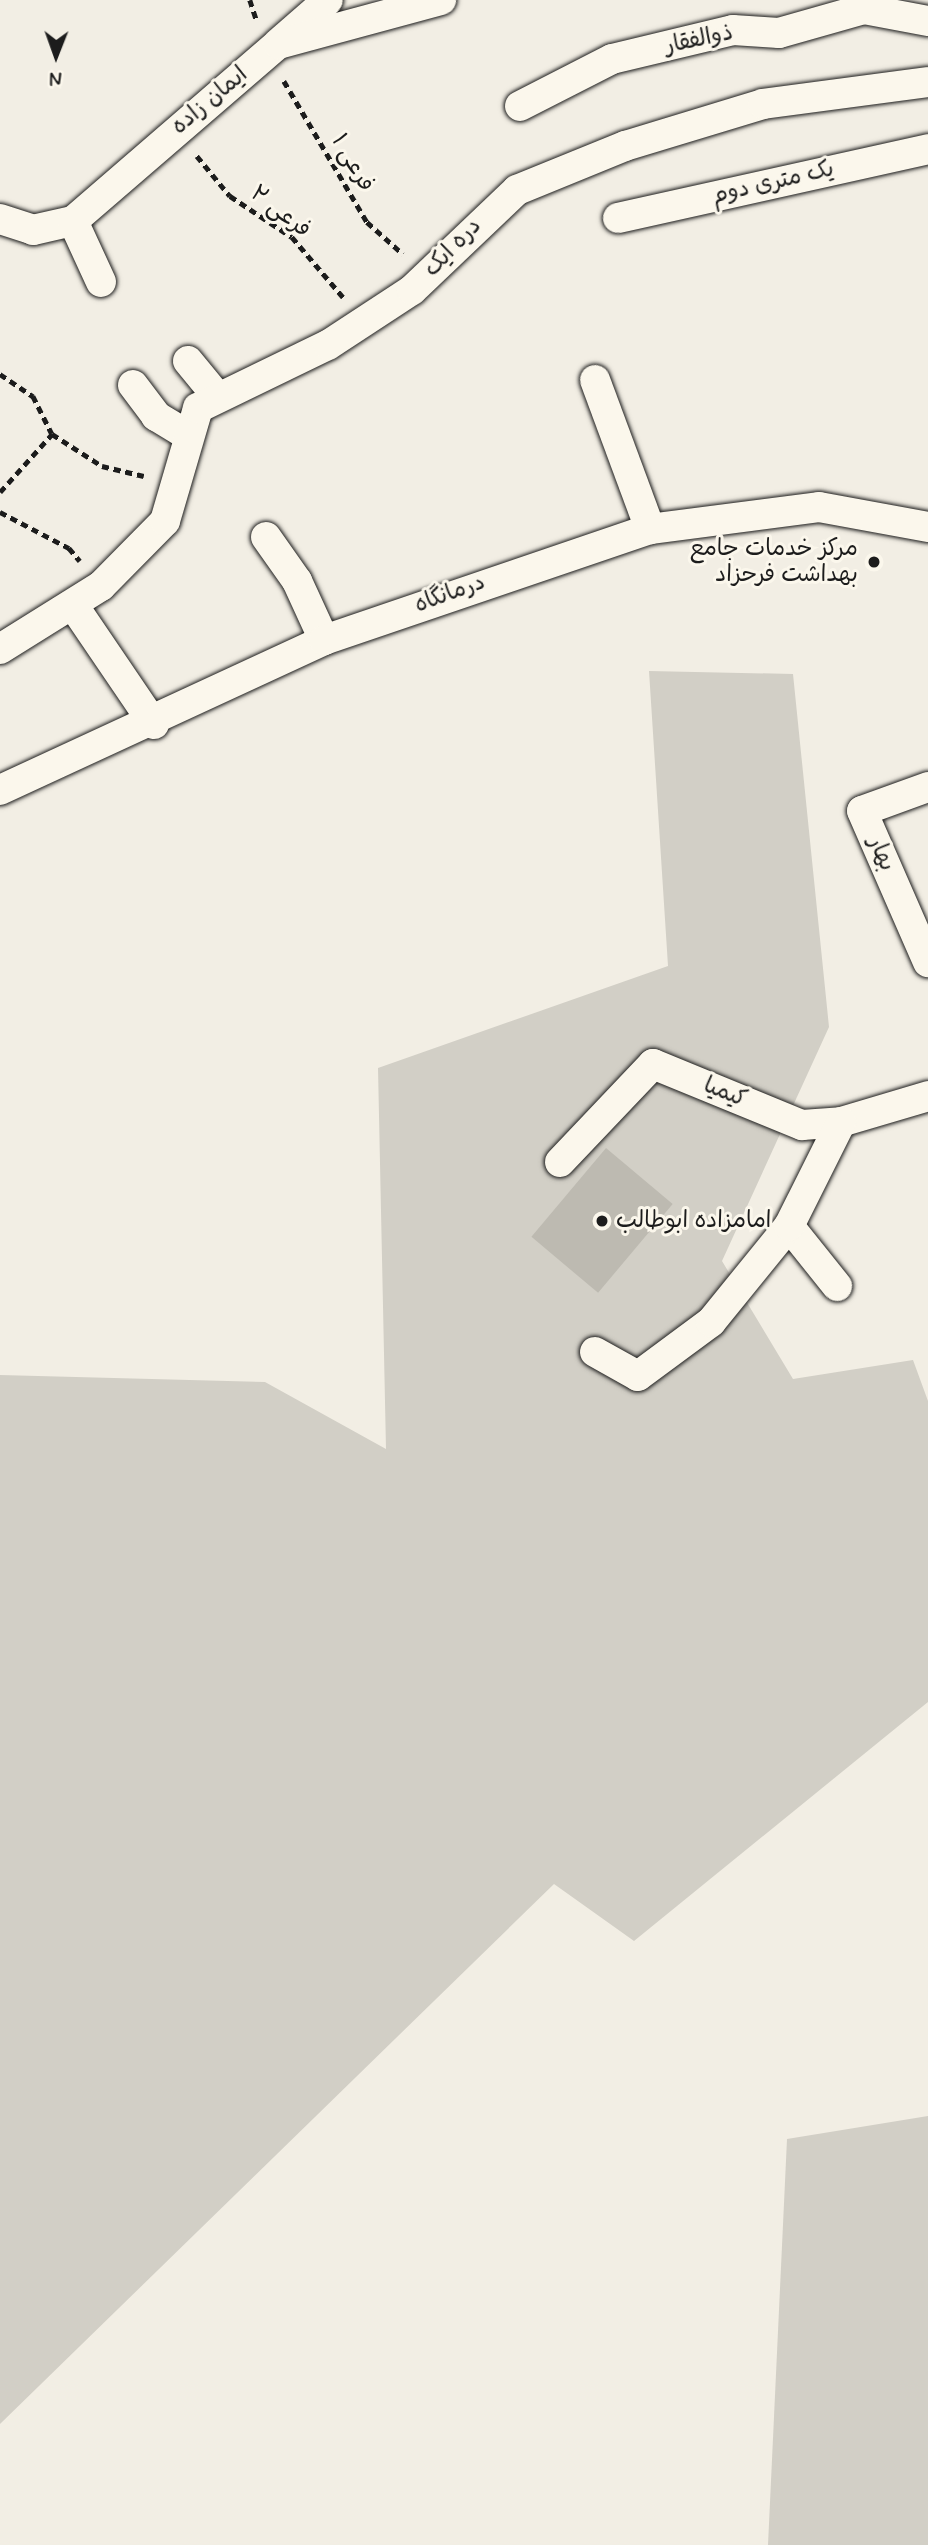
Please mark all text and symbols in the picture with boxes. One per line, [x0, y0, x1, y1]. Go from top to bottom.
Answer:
street label: ذوالفقار [662, 19, 736, 61]
north arrow [21, 21, 91, 91]
street label: ایمان زاده [166, 61, 254, 141]
text: N [49, 65, 62, 90]
street label: فرعی ۱ [325, 129, 379, 197]
street label: یک متری دوم [709, 156, 837, 210]
street label: فرعی ۲ [244, 180, 316, 244]
street label: دره ایک [419, 213, 487, 283]
place label: مركز خدمات جامع بهداشت فرحزاد [690, 535, 858, 589]
marker: مركز خدمات جامع بهداشت فرحزاد [864, 552, 884, 572]
street label: درمانگاه [411, 569, 489, 619]
street label: بهار [861, 832, 901, 876]
street label: کیمیا [699, 1072, 751, 1114]
place label: امامزاده ابوطالب [616, 1207, 771, 1235]
marker: امامزاده ابوطالب [594, 1213, 610, 1229]

